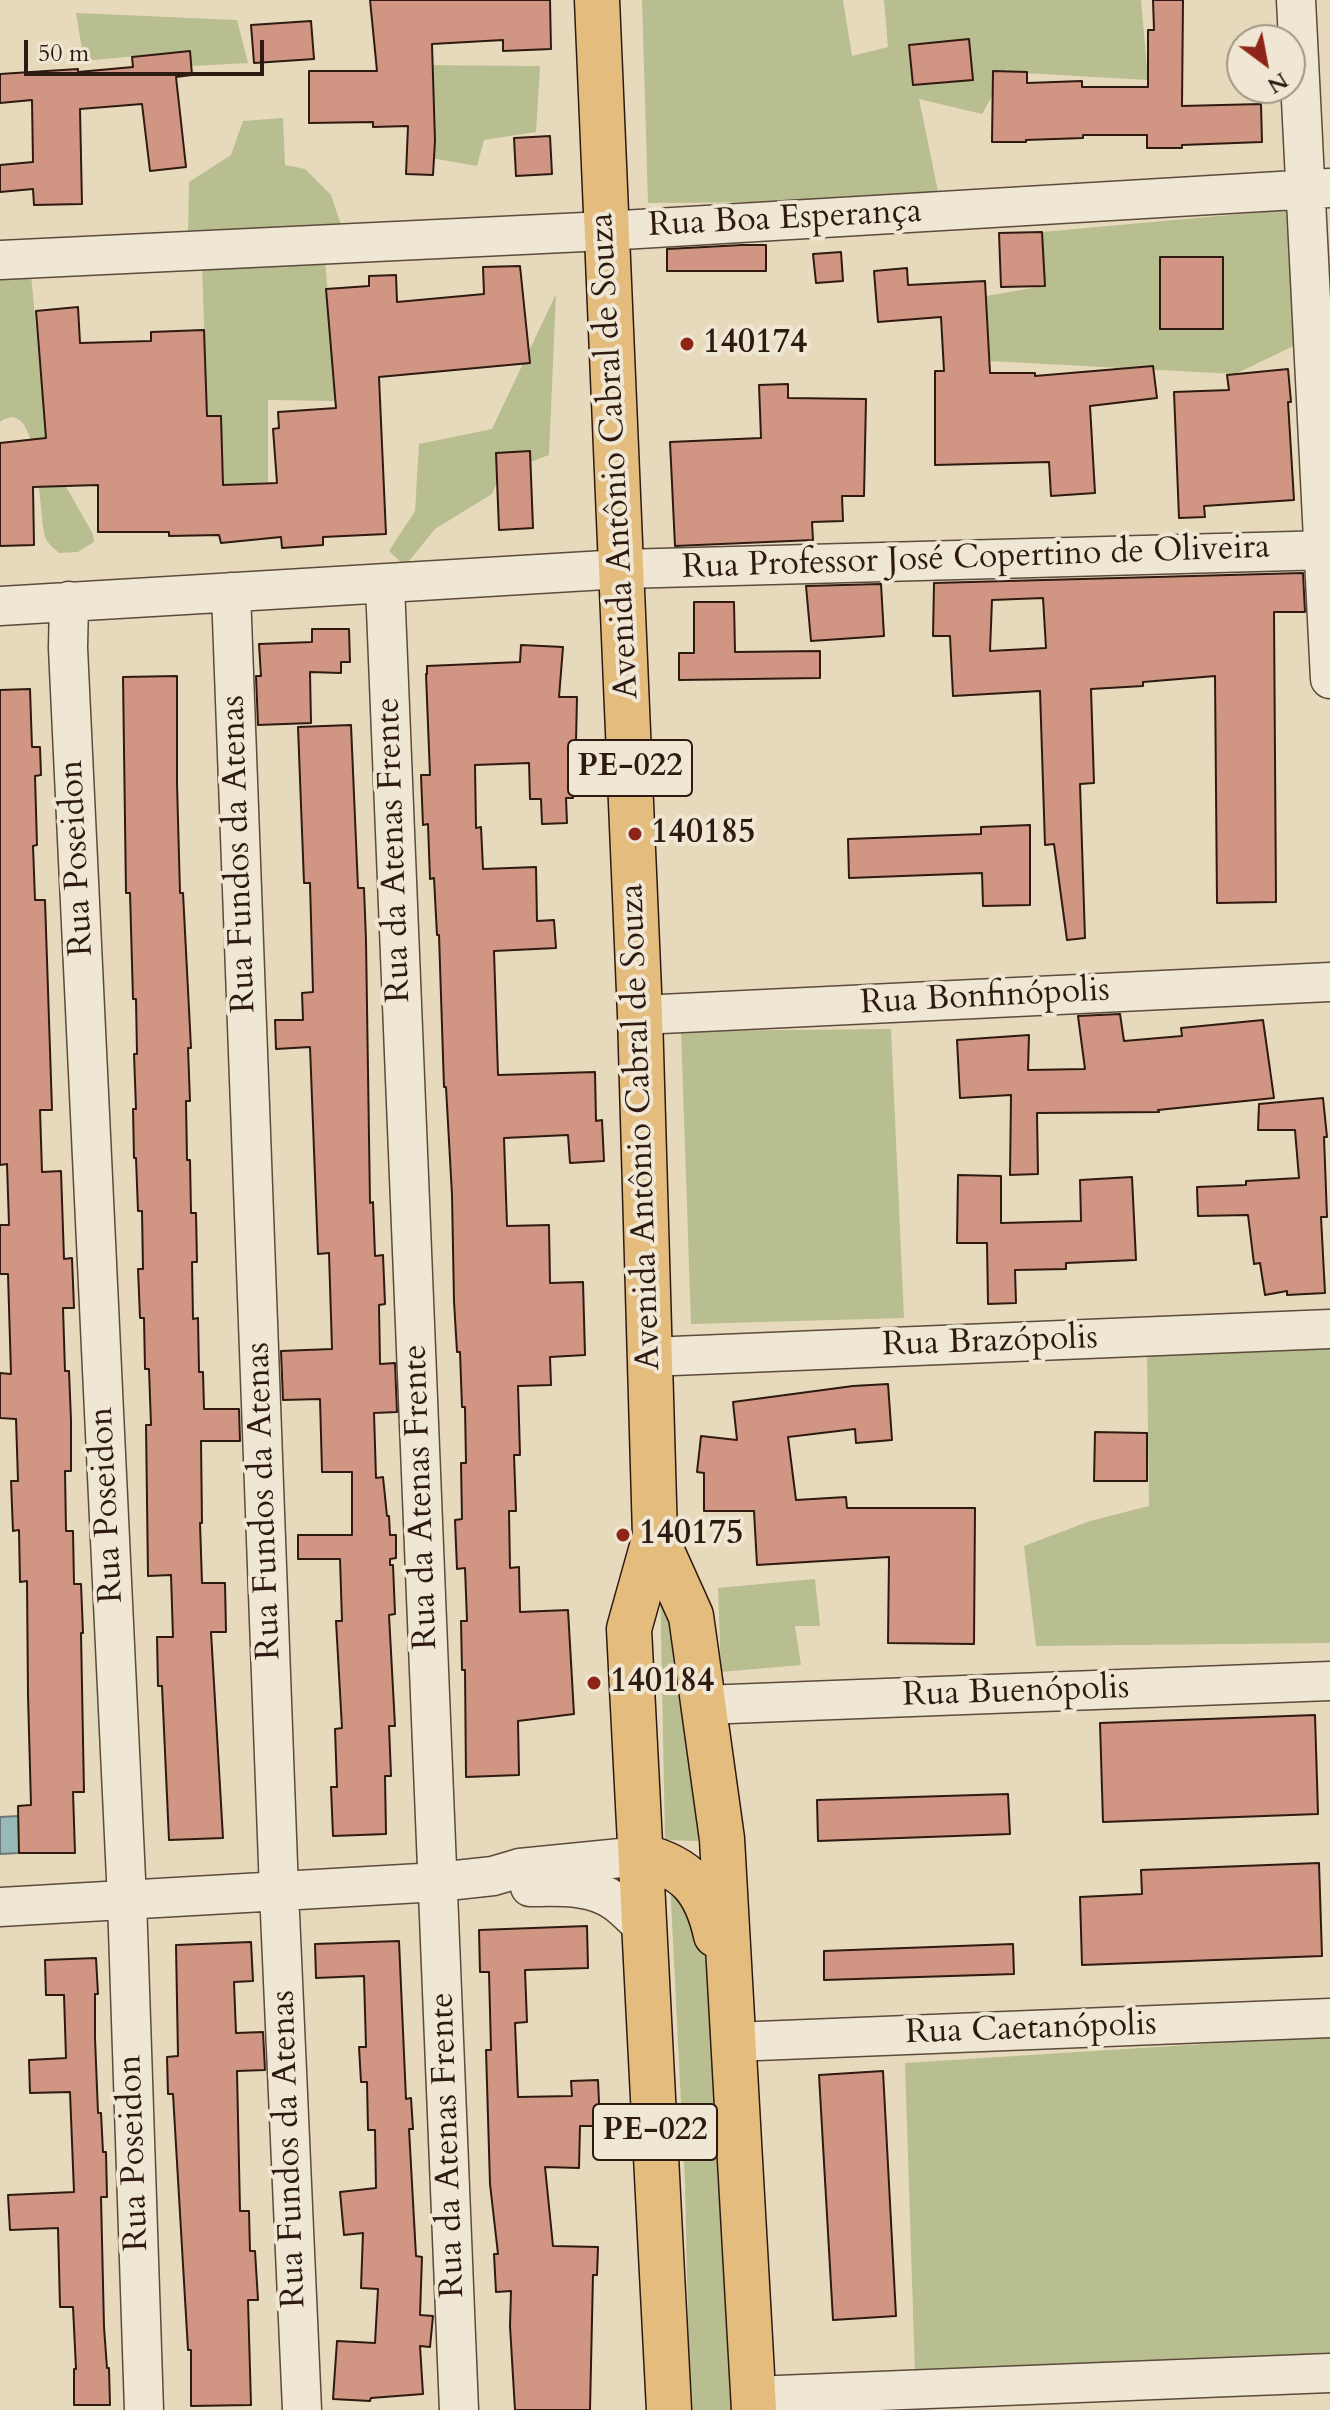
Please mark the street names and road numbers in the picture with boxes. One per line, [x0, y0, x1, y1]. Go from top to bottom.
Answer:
street label: Rua Boa Esperança [647, 192, 923, 248]
street label: Avenida Antônio Cabral de Souza [583, 212, 649, 700]
street label: Rua Professor José Copertino de Oliveira [681, 528, 1271, 590]
street label: Rua Fundos da Atenas [214, 694, 266, 1014]
street label: Rua da Atenas Frente [369, 697, 421, 1003]
road number: PE-022 [568, 740, 692, 796]
street label: Rua Poseidon [52, 759, 104, 957]
street label: Avenida Antônio Cabral de Souza [613, 883, 671, 1371]
street label: Rua Bonfinópolis [859, 971, 1111, 1025]
street label: Rua Brazópolis [881, 1319, 1099, 1367]
street label: Rua Fundos da Atenas [239, 1341, 291, 1661]
street label: Rua da Atenas Frente [396, 1344, 448, 1650]
street label: Rua Poseidon [82, 1406, 134, 1604]
street label: Rua Buenópolis [902, 1669, 1130, 1717]
street label: Rua Fundos da Atenas [264, 1989, 316, 2309]
street label: Rua da Atenas Frente [423, 1992, 475, 2298]
street label: Rua Caetanópolis [905, 2005, 1157, 2055]
street label: Rua Poseidon [111, 2054, 159, 2252]
road number: PE-022 [593, 2104, 717, 2160]

